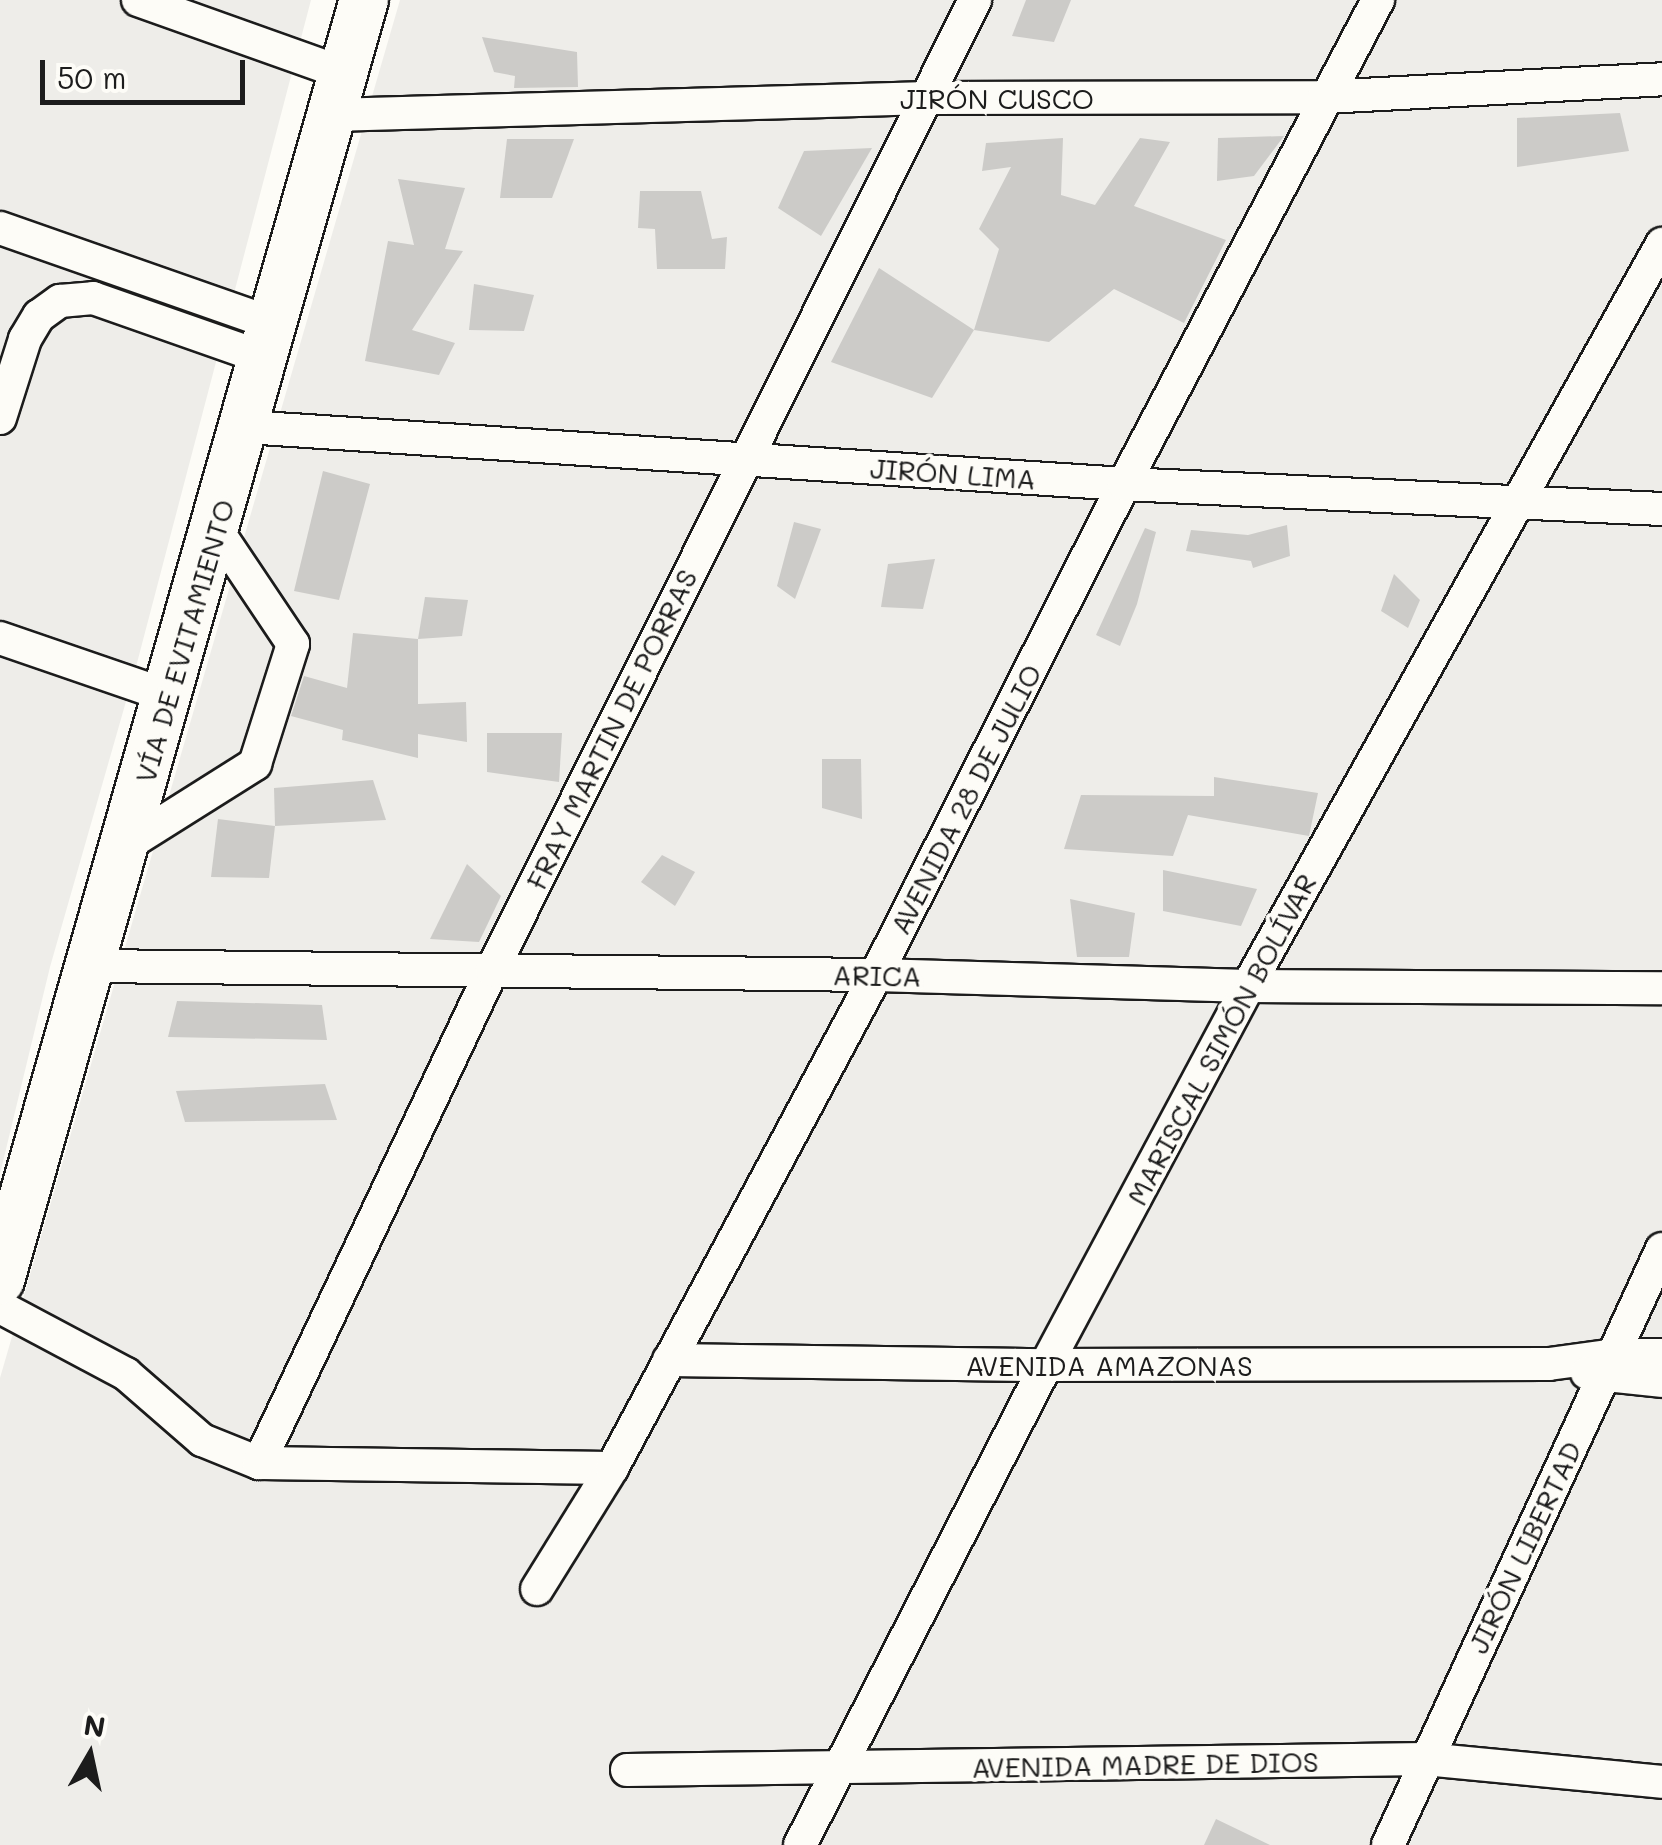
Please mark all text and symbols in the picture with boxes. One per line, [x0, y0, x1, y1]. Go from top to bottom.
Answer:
scale bar [45, 40, 250, 102]
text: 50 m [57, 57, 127, 97]
street label: JIRÓN CUSCO [900, 81, 1094, 115]
street label: JIRÓN LIMA [869, 450, 1037, 496]
street label: VÍA DE EVITAMIENTO [127, 495, 241, 787]
street label: FRAY MARTIN DE PORRAS [519, 563, 703, 895]
street label: AVENIDA 28 DE JULIO [882, 658, 1048, 940]
street label: MARISCAL SIMÓN BOLÍVAR [1119, 868, 1323, 1210]
street label: ARICA [832, 957, 922, 993]
street label: AVENIDA AMAZONAS [965, 1348, 1253, 1382]
street label: JIRÓN LIBERTAD [1460, 1436, 1588, 1658]
north arrow [40, 1705, 140, 1805]
text: N [81, 1706, 108, 1745]
street label: AVENIDA MADRE DE DIOS [971, 1744, 1319, 1784]

